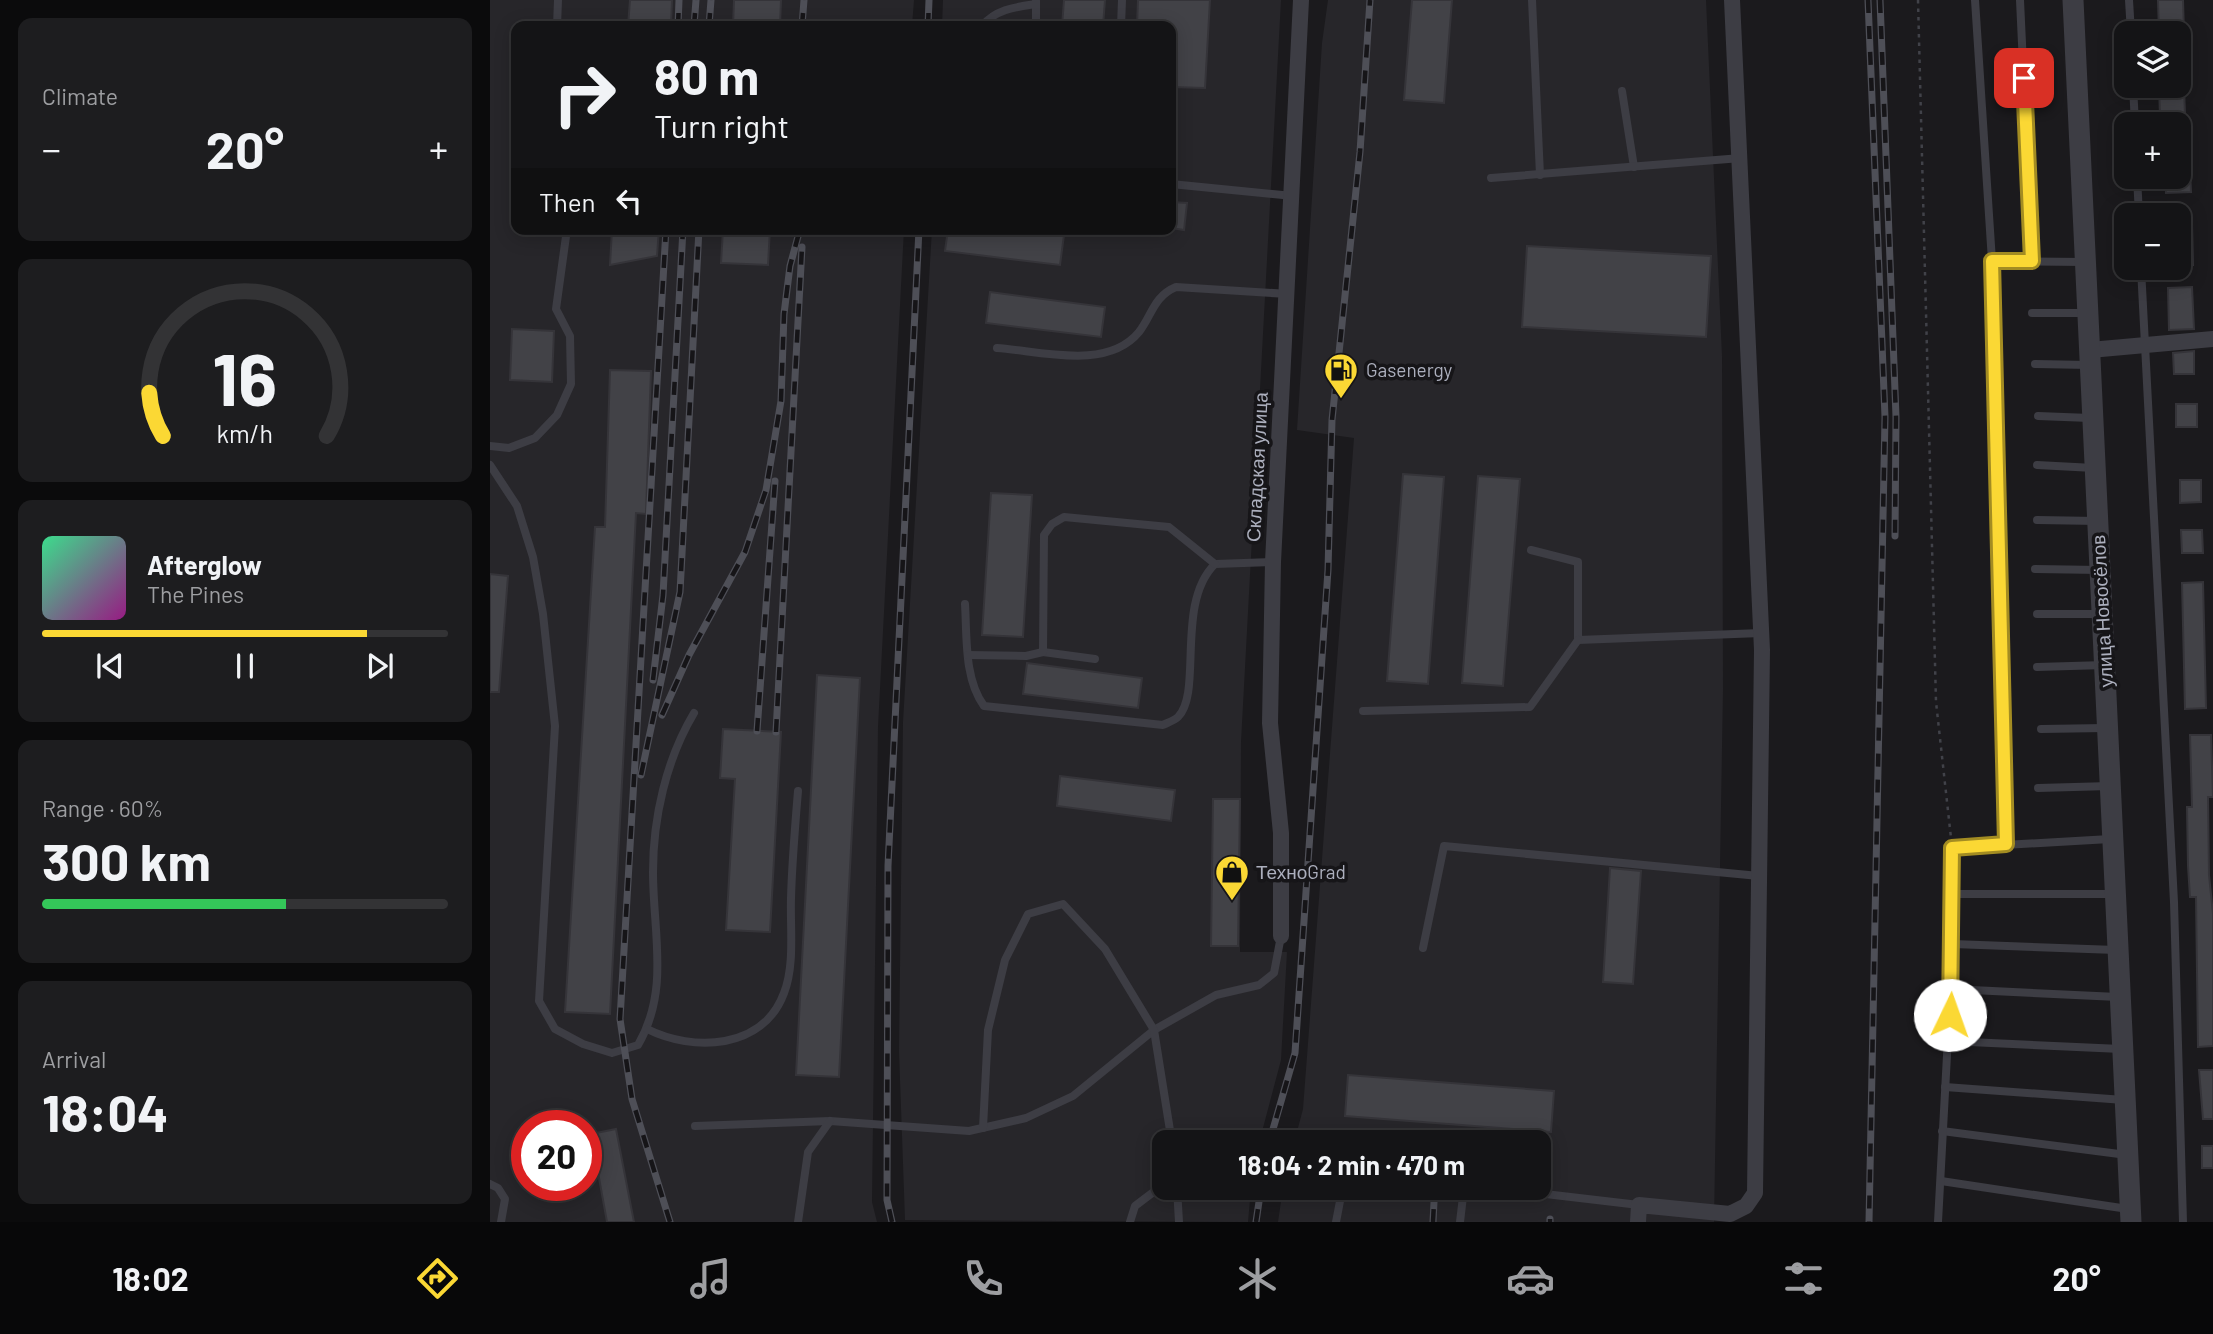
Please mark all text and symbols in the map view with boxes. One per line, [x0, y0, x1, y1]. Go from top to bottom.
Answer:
map controls [2114, 21, 2191, 280]
button: layers [2114, 21, 2191, 98]
text: 80 m [654, 46, 759, 105]
pin [1994, 48, 2054, 108]
icon: right [539, 49, 630, 140]
icon: arrive [2005, 59, 2043, 97]
text: Climate [42, 82, 118, 110]
text: Turn right [654, 106, 789, 144]
button: + [2114, 112, 2191, 189]
text: 20° [206, 117, 284, 179]
text: − [42, 125, 61, 171]
text: + [429, 125, 448, 171]
icon: left [610, 182, 648, 220]
text: Then [539, 186, 596, 217]
button: − [2114, 203, 2191, 280]
text: 16 [213, 334, 277, 422]
fuel station icon: Gasenergy [1322, 351, 1360, 400]
place label: Gasenergy [1366, 358, 1453, 381]
street label: Складская улица [1241, 391, 1272, 543]
text: km/h [217, 418, 273, 448]
street label: улица Новосёлов [2086, 534, 2117, 688]
text: Afterglow [147, 549, 262, 580]
text: The Pines [147, 580, 244, 608]
icon: previous [91, 647, 129, 685]
icon: pause [226, 647, 264, 685]
icon: next [361, 647, 399, 685]
text: Range · 60% [42, 794, 163, 822]
text: 300 km [42, 829, 211, 891]
shop icon: ТехноGrad [1213, 853, 1251, 902]
place label: ТехноGrad [1256, 860, 1346, 883]
position arrow [1913, 978, 1987, 1052]
text: Arrival [42, 1045, 106, 1073]
text: 18:04 [42, 1080, 169, 1142]
speed limit sign: 20 [511, 1110, 602, 1201]
text: 18:04 · 2 min · 470 m [1238, 1149, 1465, 1180]
icon: directions [413, 1254, 462, 1303]
icon: music [686, 1254, 735, 1303]
icon: phone [959, 1254, 1008, 1303]
icon: climate [1233, 1254, 1282, 1303]
icon: car [1506, 1254, 1555, 1303]
icon: filters [1779, 1254, 1828, 1303]
text: 18:02 [112, 1259, 189, 1297]
text: 20° [2053, 1259, 2101, 1297]

